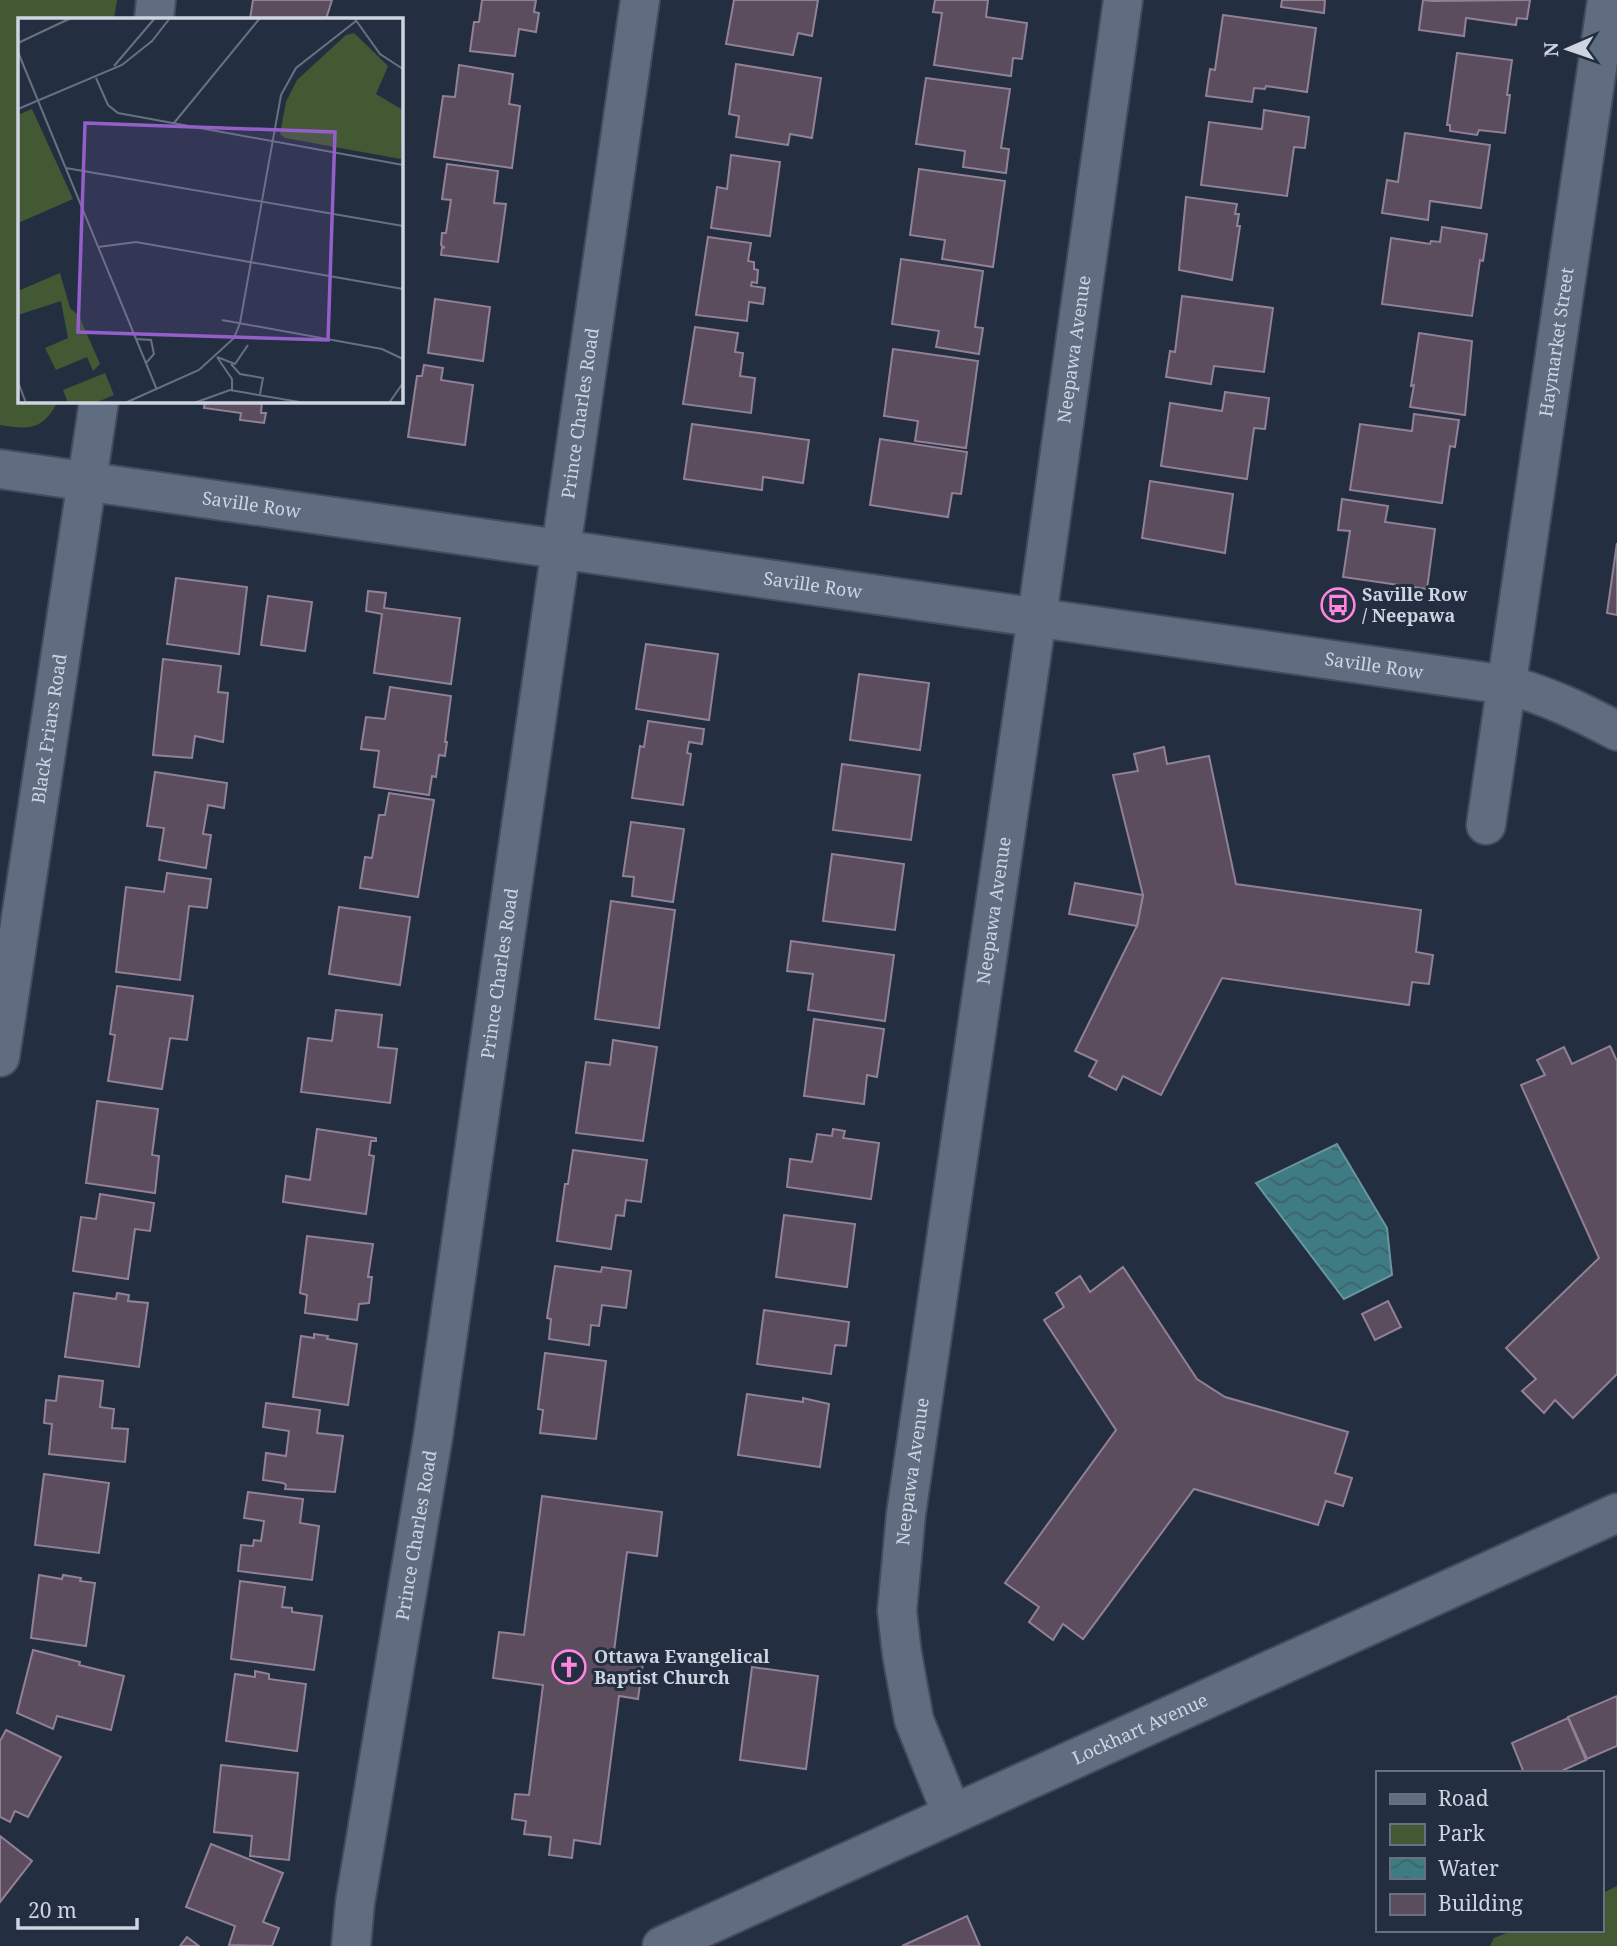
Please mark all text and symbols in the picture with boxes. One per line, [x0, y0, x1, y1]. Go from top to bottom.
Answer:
north arrow [1533, 14, 1603, 84]
inset map [18, 18, 402, 402]
text: N [1538, 42, 1564, 58]
street label: Haymarket Street [1533, 266, 1579, 418]
street label: Neepawa Avenue [1051, 274, 1095, 425]
street label: Prince Charles Road [555, 326, 604, 500]
street label: Saville Row [201, 485, 303, 523]
street label: Saville Row [762, 566, 864, 603]
place label: Saville Row / Neepawa [1362, 582, 1468, 627]
bus stop icon: Saville Row / Neepawa [1319, 586, 1357, 624]
street label: Saville Row [1323, 646, 1425, 684]
street label: Black Friars Road [25, 652, 72, 805]
street label: Neepawa Avenue [970, 835, 1016, 986]
street label: Prince Charles Road [475, 886, 523, 1060]
street label: Neepawa Avenue [890, 1396, 934, 1547]
street label: Prince Charles Road [389, 1448, 442, 1622]
place label: Ottawa Evangelical Baptist Church [594, 1644, 770, 1689]
church icon: Ottawa Evangelical Baptist Church [550, 1648, 588, 1686]
street label: Lockhart Avenue [1068, 1687, 1211, 1769]
legend [1376, 1771, 1603, 1932]
text: Road [1438, 1784, 1489, 1812]
text: Park [1438, 1819, 1485, 1847]
text: Water [1438, 1854, 1499, 1882]
scale bar [18, 1886, 136, 1930]
text: Building [1438, 1889, 1523, 1917]
text: 20 m [28, 1896, 77, 1924]

